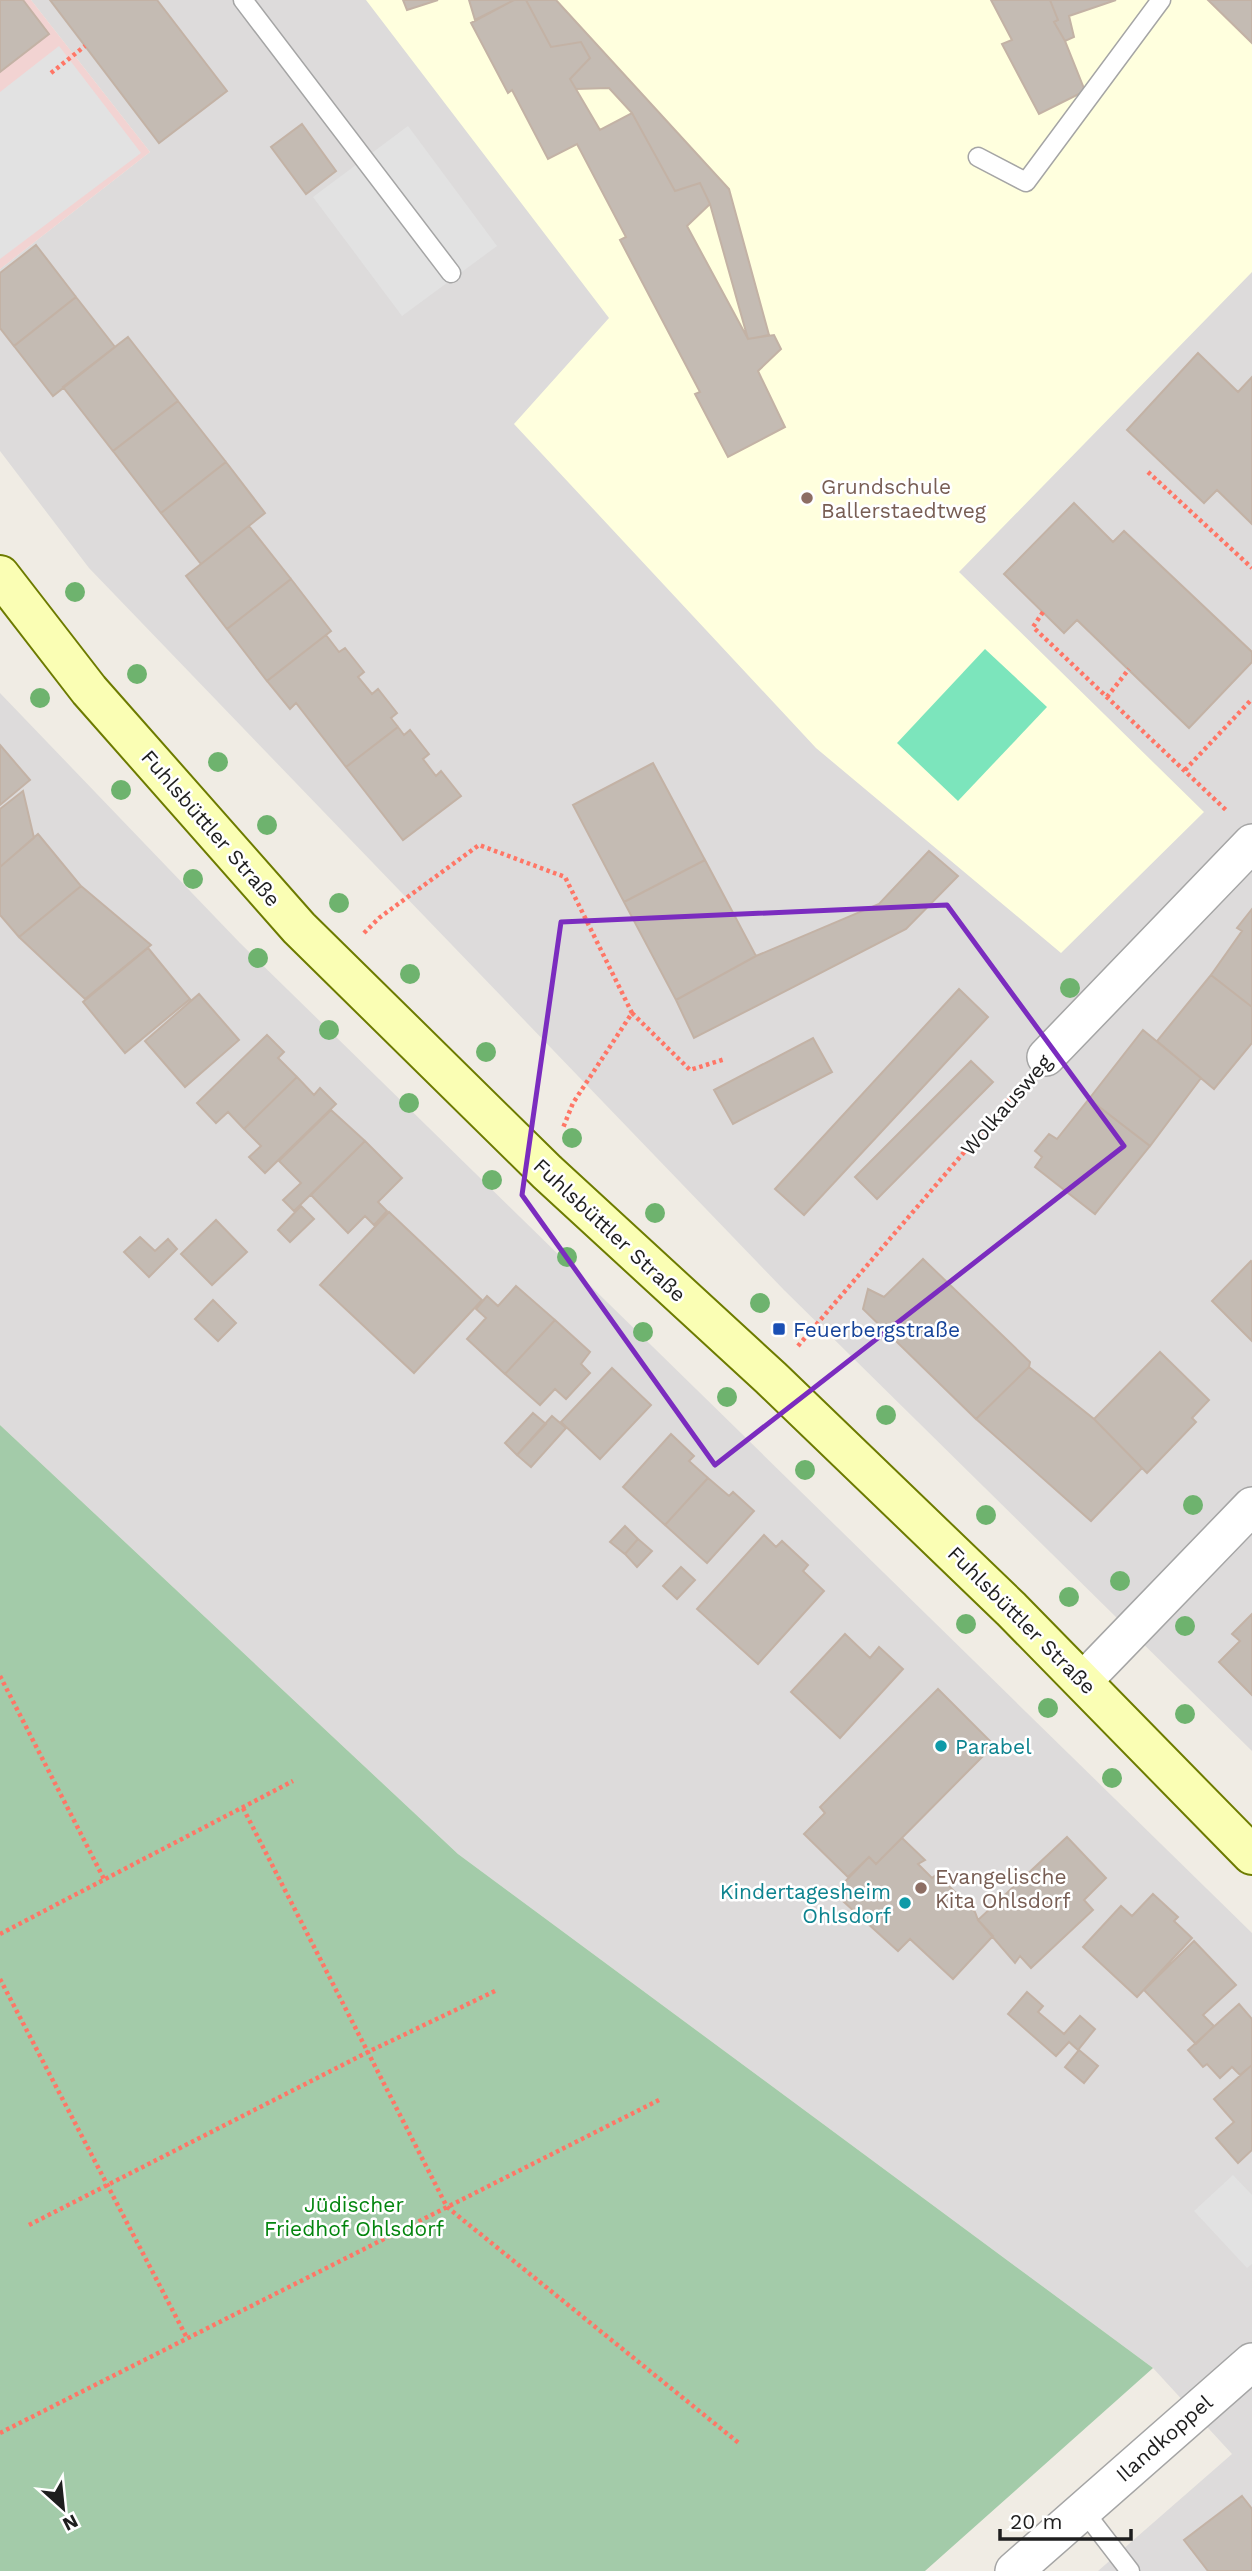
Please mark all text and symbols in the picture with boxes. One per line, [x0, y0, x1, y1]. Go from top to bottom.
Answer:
place label: Grundschule Ballerstaedtweg [821, 474, 987, 523]
marker: Grundschule Ballerstaedtweg [799, 490, 815, 506]
street label: Fuhlsbüttler Straße [136, 745, 286, 911]
street label: Wolkausweg [955, 1049, 1057, 1161]
street label: Fuhlsbüttler Straße [529, 1153, 691, 1307]
place label: Feuerbergstraße [793, 1317, 960, 1342]
marker: Feuerbergstraße [771, 1321, 787, 1337]
street label: Fuhlsbüttler Straße [943, 1541, 1101, 1699]
place label: Parabel [955, 1734, 1032, 1759]
marker: Parabel [933, 1738, 949, 1754]
place label: Evangelische Kita Ohlsdorf [935, 1864, 1070, 1913]
place label: Kindertagesheim Ohlsdorf [720, 1879, 891, 1928]
marker: Evangelische Kita Ohlsdorf [913, 1880, 929, 1896]
marker: Kindertagesheim Ohlsdorf [897, 1895, 913, 1911]
park label: Jüdischer Friedhof Ohlsdorf [264, 2192, 444, 2241]
street label: Ilandkoppel [1111, 2389, 1218, 2487]
north arrow [28, 2473, 98, 2543]
scale bar [1000, 2498, 1131, 2542]
text: N [59, 2509, 82, 2536]
text: 20 m [1010, 2509, 1062, 2534]

